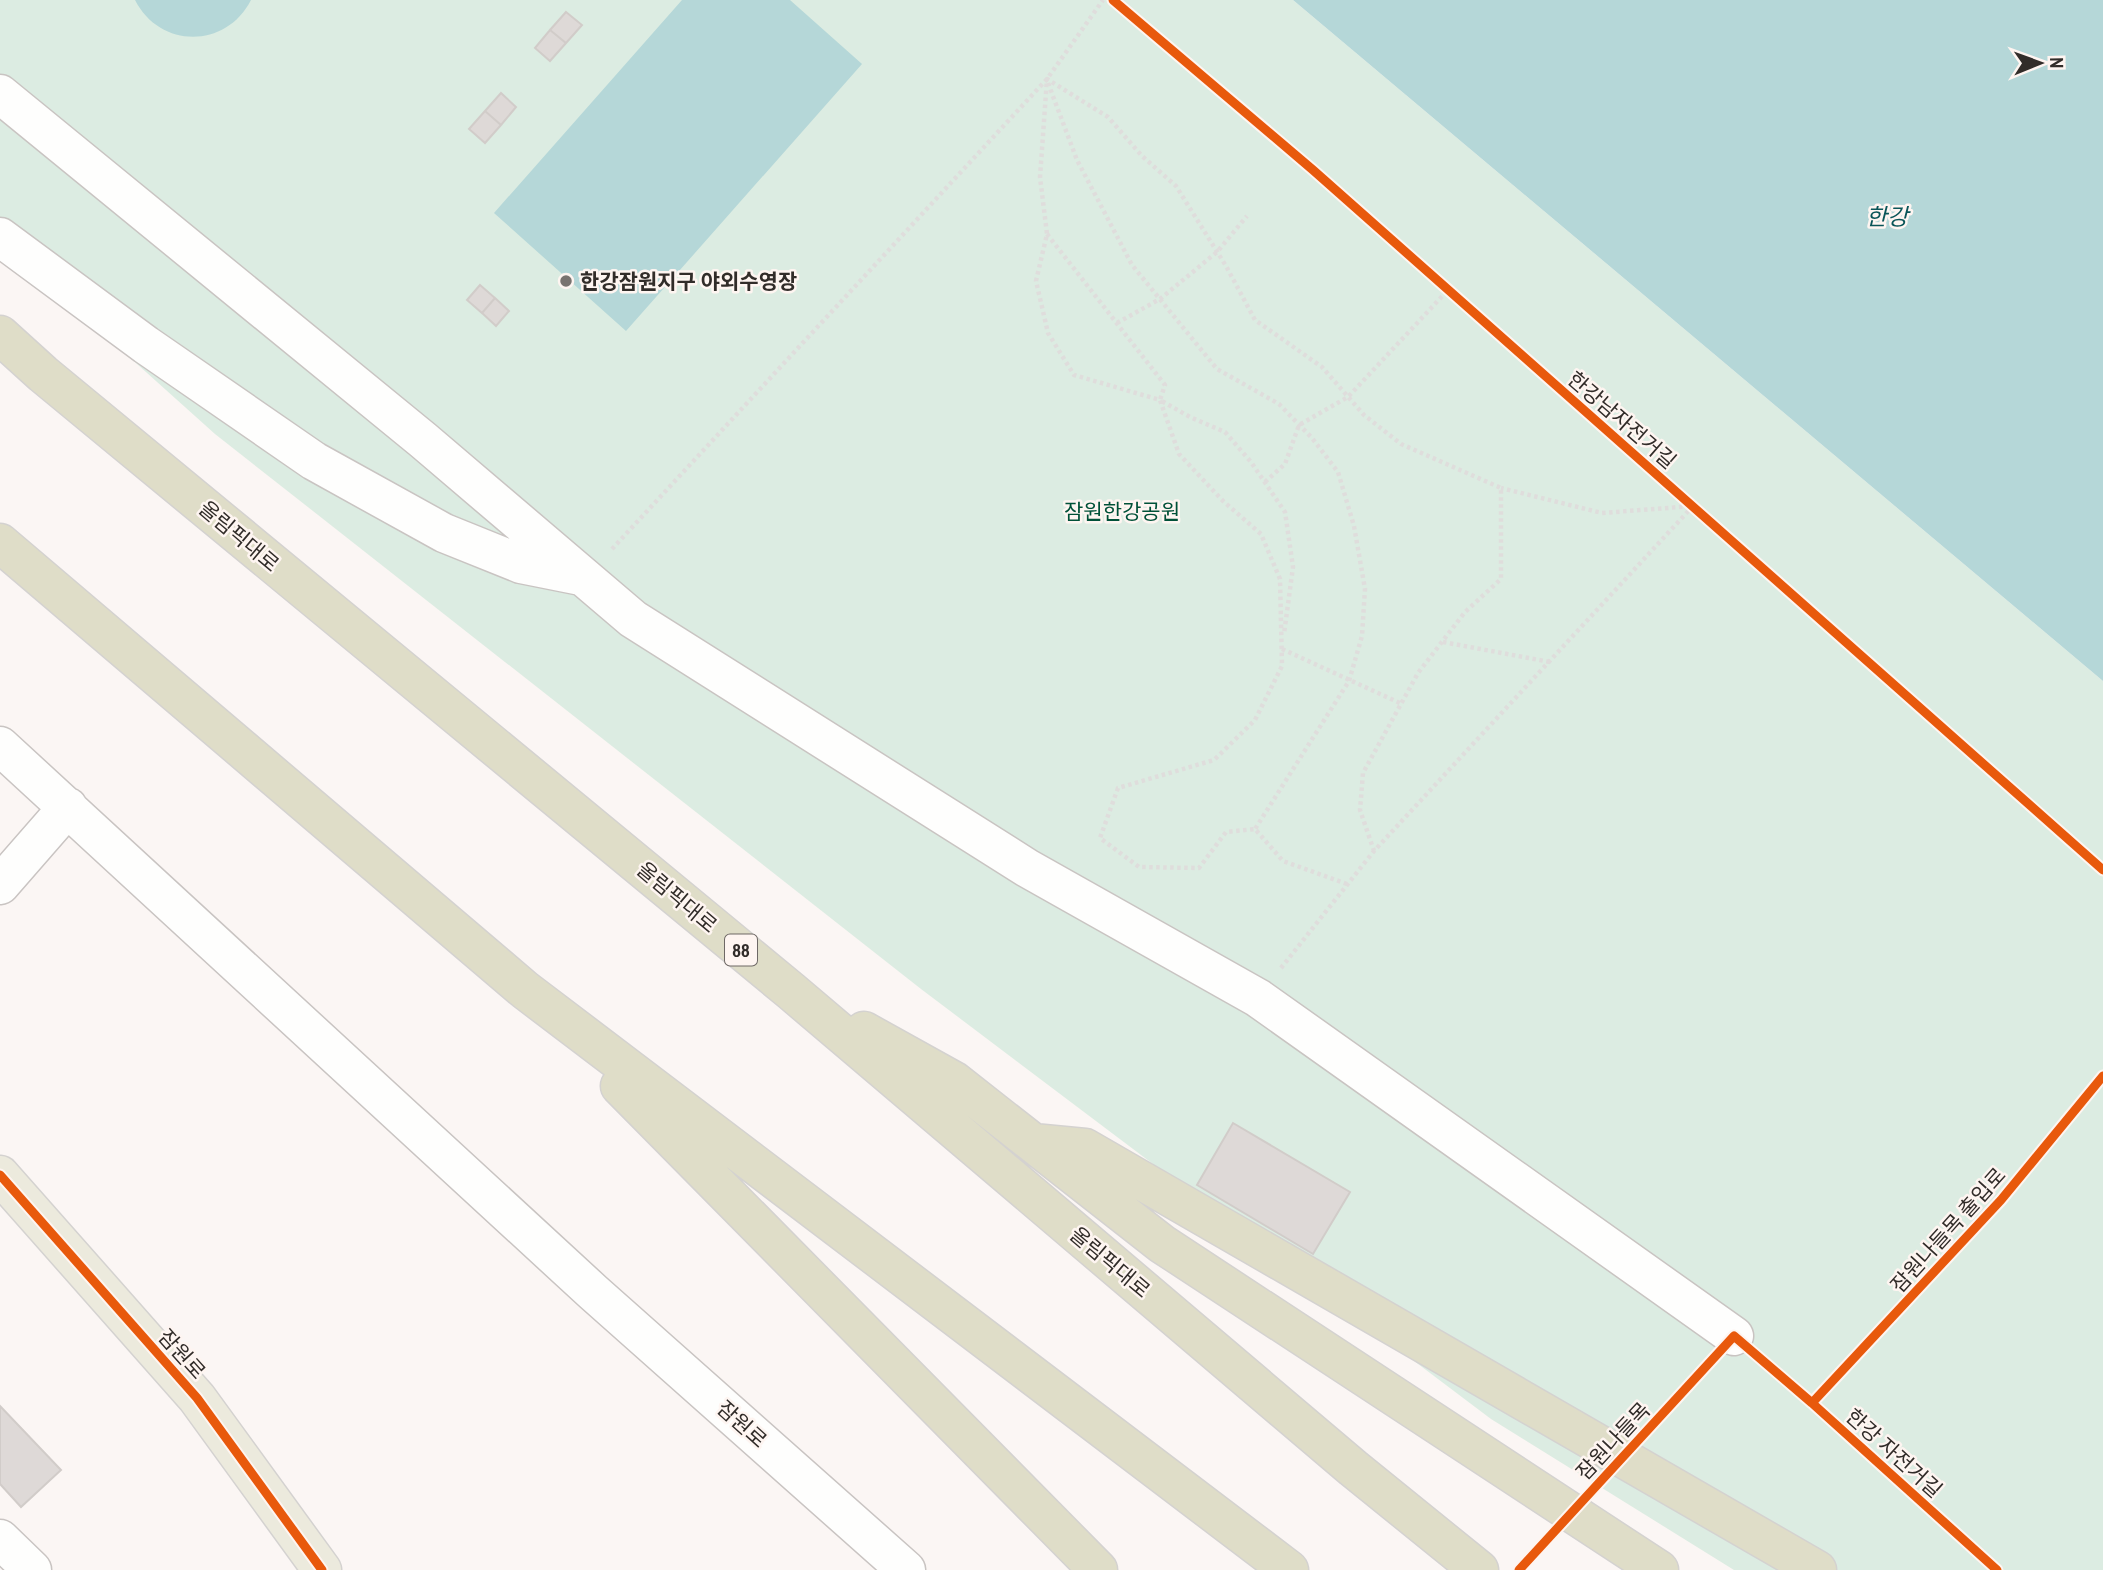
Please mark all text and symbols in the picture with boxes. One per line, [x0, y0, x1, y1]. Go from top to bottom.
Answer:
north arrow [2005, 28, 2075, 98]
text: N [2044, 57, 2070, 69]
water label: 한강 [1866, 201, 1911, 232]
place label: 한강잠원지구 야외수영장 [580, 267, 797, 296]
marker: 한강잠원지구 야외수영장 [558, 273, 574, 289]
street label: 한강남자전거길 [1561, 365, 1683, 475]
street label: 올림픽대로 [193, 494, 285, 578]
park label: 잠원한강공원 [1064, 497, 1180, 526]
street label: 올림픽대로 [631, 855, 723, 939]
road number: 88 [725, 934, 757, 966]
street label: 잠원나들목 출입로 [1884, 1161, 2012, 1299]
street label: 올림픽대로 [1064, 1220, 1156, 1304]
street label: 잠원로 [152, 1323, 212, 1385]
street label: 잠원로 [711, 1394, 773, 1454]
street label: 잠원나들목 [1569, 1396, 1657, 1486]
street label: 한강 자전거길 [1839, 1402, 1949, 1504]

